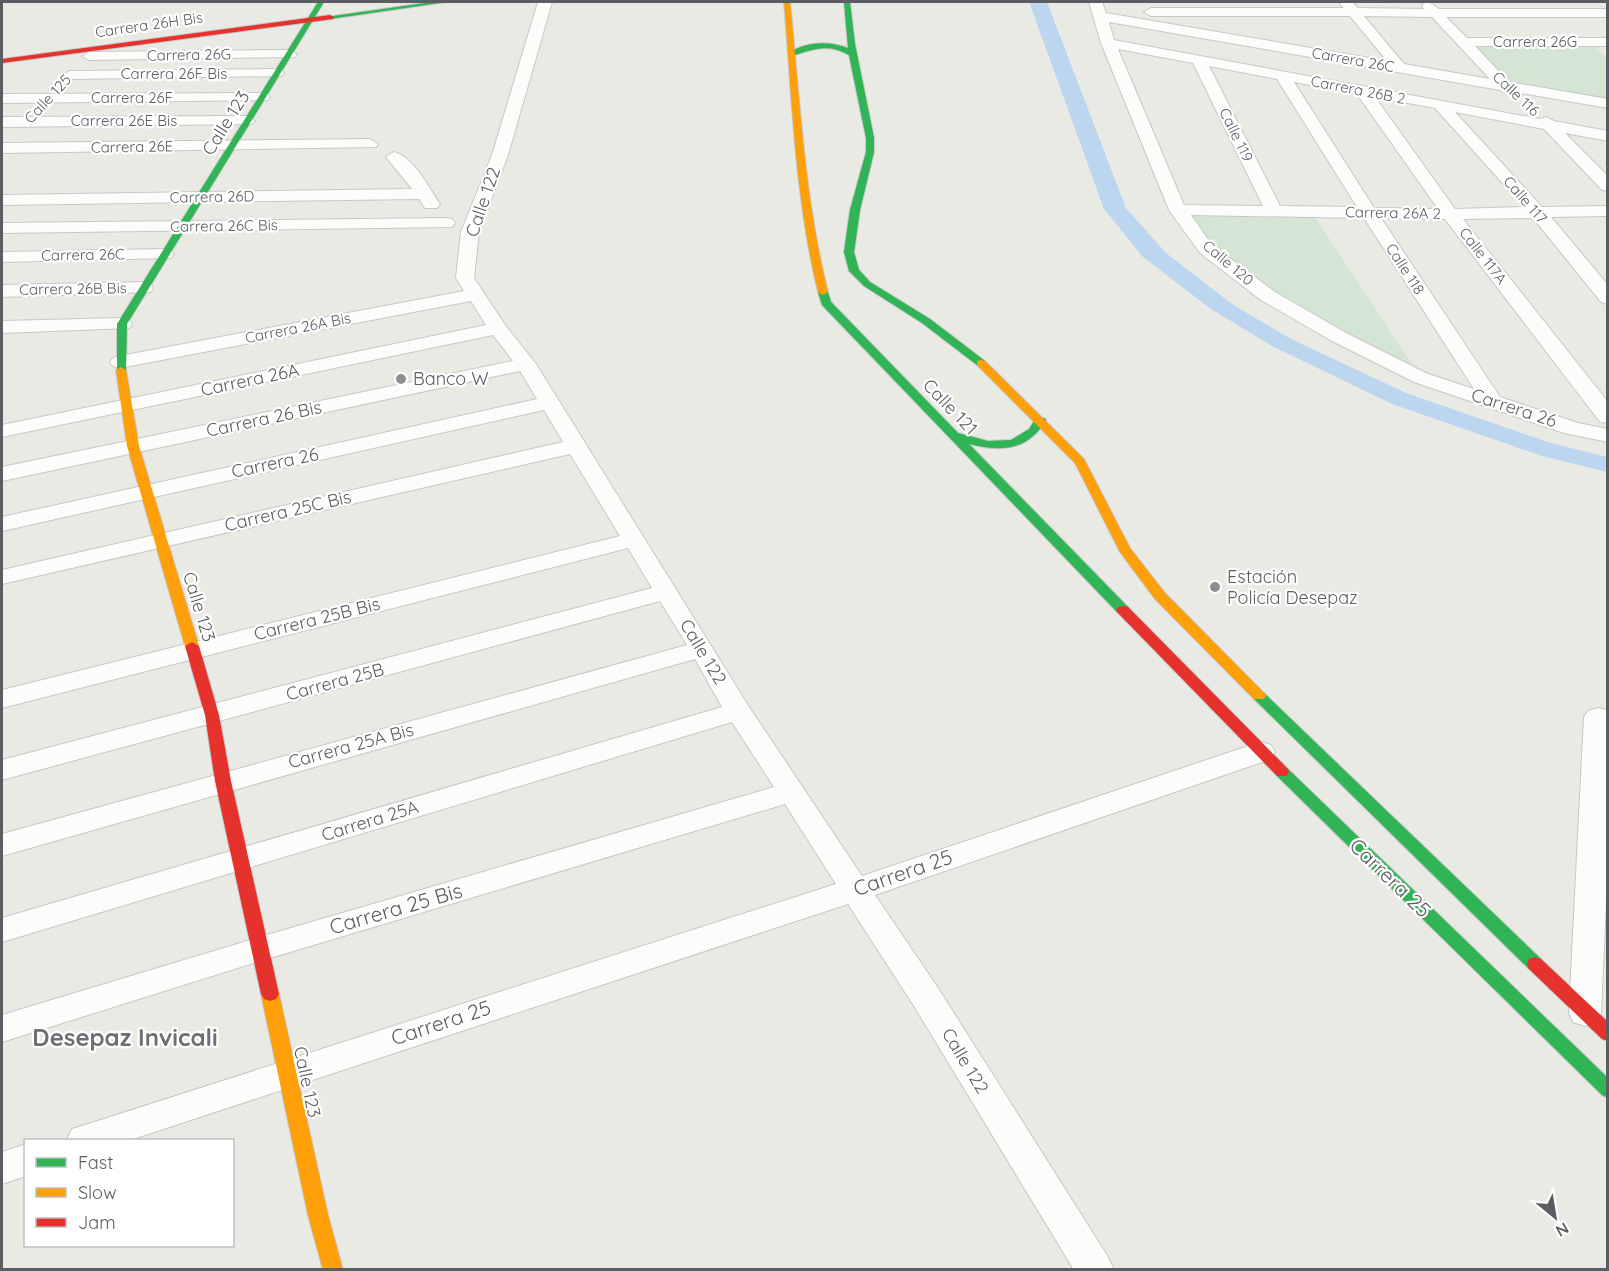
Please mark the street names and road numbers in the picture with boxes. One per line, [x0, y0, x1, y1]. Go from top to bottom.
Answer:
street label: Carrera 26H Bis [94, 8, 204, 41]
street label: Carrera 26G [1493, 32, 1577, 51]
street label: Carrera 26C [1310, 43, 1396, 76]
street label: Carrera 26G [147, 44, 231, 65]
street label: Carrera 26F Bis [121, 64, 227, 83]
street label: Calle 116 [1489, 67, 1544, 120]
street label: Calle 125 [20, 70, 75, 127]
street label: Carrera 26B 2 [1309, 71, 1407, 108]
street label: Calle 123 [197, 86, 254, 159]
street label: Carrera 26F [91, 88, 173, 107]
street label: Calle 119 [1215, 105, 1258, 165]
street label: Carrera 26E Bis [71, 111, 177, 130]
street label: Carrera 26E [91, 136, 173, 157]
street label: Calle 122 [460, 164, 505, 240]
street label: Calle 117 [1500, 172, 1551, 228]
street label: Carrera 26D [170, 186, 255, 207]
street label: Carrera 26A 2 [1345, 202, 1441, 223]
street label: Carrera 26C Bis [170, 215, 278, 236]
street label: Calle 117A [1455, 224, 1512, 288]
street label: Calle 120 [1199, 236, 1258, 290]
street label: Calle 118 [1382, 239, 1429, 298]
street label: Carrera 26C [41, 244, 125, 265]
street label: Carrera 26B Bis [19, 278, 127, 299]
street label: Carrera 26A Bis [243, 308, 353, 347]
street label: Carrera 26A [199, 358, 302, 401]
street label: Calle 121 [918, 374, 983, 440]
street label: Carrera 26 [1469, 383, 1560, 432]
street label: Carrera 26 Bis [204, 395, 324, 442]
street label: Carrera 26 [229, 442, 321, 483]
street label: Carrera 25C Bis [222, 485, 353, 536]
street label: Calle 123 [178, 569, 221, 645]
street label: Carrera 25B Bis [251, 592, 382, 645]
street label: Calle 122 [675, 615, 732, 689]
street label: Carrera 25B [283, 657, 386, 706]
street label: Carrera 25A Bis [286, 718, 416, 773]
street label: Carrera 25A [319, 795, 421, 846]
street label: Carrera 25 [1344, 832, 1437, 923]
street label: Carrera 25 [850, 843, 956, 901]
street label: Carrera 25 Bis [326, 877, 465, 939]
street label: Carrera 25 [388, 994, 494, 1050]
street label: Calle 122 [937, 1024, 994, 1098]
street label: Calle 123 [289, 1044, 326, 1119]

